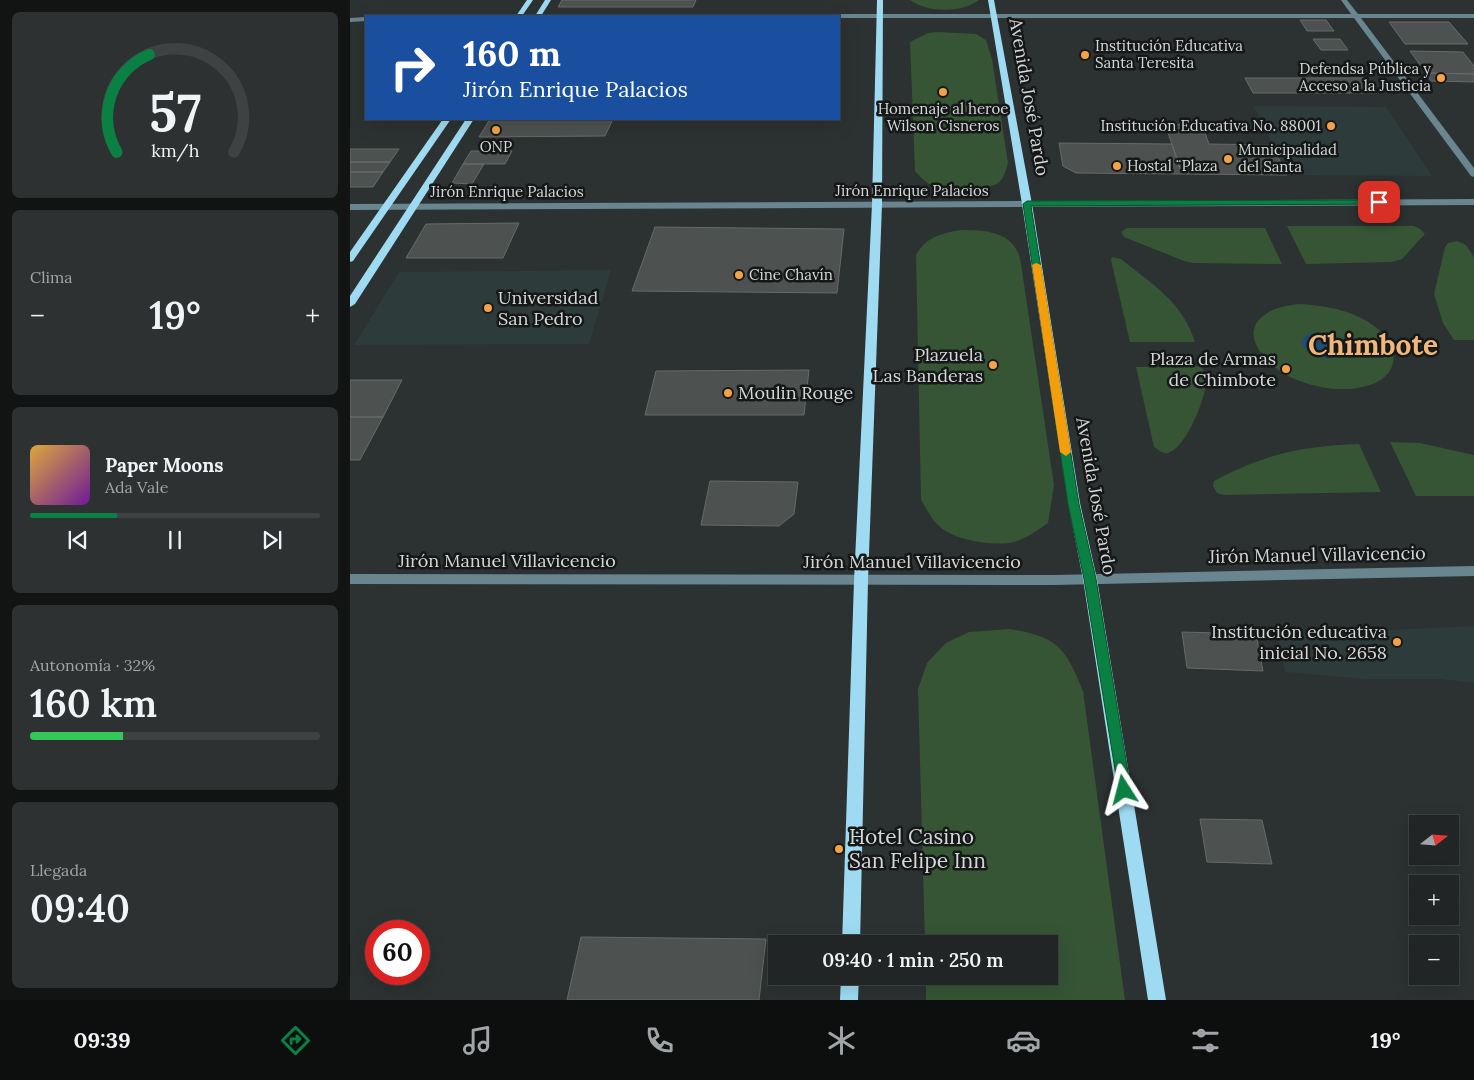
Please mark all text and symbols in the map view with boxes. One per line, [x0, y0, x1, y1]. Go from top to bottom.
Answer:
street label: Avenida José Pardo [1004, 15, 1055, 177]
text: 160 m [463, 31, 561, 76]
icon: right [380, 35, 445, 100]
place label: Institución Educativa Santa Teresita [1095, 36, 1243, 72]
marker: Institución Educativa Santa Teresita [1079, 49, 1091, 61]
place label: Defendsa Pública y Acceso a la Justicia [1298, 59, 1431, 95]
marker: Defendsa Pública y Acceso a la Justicia [1435, 72, 1447, 84]
text: Jirón Enrique Palacios [463, 75, 688, 103]
text: 57 [149, 79, 201, 145]
marker: Homenaje al heroe Wilson Cisneros [937, 86, 949, 98]
place label: Homenaje al heroe Wilson Cisneros [878, 99, 1008, 135]
place label: Institución Educativa No. 88001 [1100, 116, 1321, 135]
marker: Institución Educativa No. 88001 [1325, 120, 1337, 132]
marker: ONP [490, 124, 502, 136]
place label: ONP [480, 137, 512, 156]
text: km/h [151, 139, 199, 162]
place label: Municipalidad del Santa [1238, 140, 1337, 176]
marker: Municipalidad del Santa [1222, 153, 1234, 165]
place label: Hostal ¨Plaza [1127, 156, 1218, 175]
marker: Hostal ¨Plaza [1111, 160, 1123, 172]
street label: Jirón Enrique Palacios [834, 181, 989, 200]
pin [1358, 181, 1400, 223]
street label: Jirón Enrique Palacios [429, 182, 584, 201]
icon: arrive [1365, 188, 1393, 216]
place label: Cine Chavín [749, 265, 833, 284]
text: Clima [30, 267, 73, 287]
marker: Cine Chavín [733, 269, 745, 281]
place label: Universidad San Pedro [498, 286, 599, 330]
text: 19° [149, 291, 201, 339]
text: − [30, 298, 45, 334]
text: + [305, 298, 320, 334]
marker: Universidad San Pedro [482, 302, 494, 314]
district label: Chimbote [1308, 327, 1438, 363]
place label: Plazuela Las Banderas [873, 343, 983, 387]
place label: Plaza de Armas de Chimbote [1150, 347, 1276, 391]
marker: Plazuela Las Banderas [987, 359, 999, 371]
marker: Plaza de Armas de Chimbote [1280, 363, 1292, 375]
place label: Moulin Rouge [738, 381, 854, 404]
marker: Moulin Rouge [722, 387, 734, 399]
street label: Avenida José Pardo [1071, 414, 1122, 576]
text: Paper Moons [105, 453, 224, 477]
text: Ada Vale [105, 477, 168, 497]
icon: previous [64, 526, 92, 554]
icon: pause [161, 526, 189, 554]
icon: next [258, 526, 286, 554]
street label: Jirón Manuel Villavicencio [1207, 541, 1426, 568]
street label: Jirón Manuel Villavicencio [397, 549, 616, 572]
street label: Jirón Manuel Villavicencio [802, 550, 1021, 573]
place label: Institución educativa inicial No. 2658 [1211, 620, 1387, 664]
marker: Institución educativa inicial No. 2658 [1391, 636, 1403, 648]
text: Autonomía · 32% [30, 655, 155, 675]
text: 160 km [30, 679, 157, 727]
position arrow [1097, 763, 1149, 815]
north arrow [1409, 815, 1459, 865]
map controls [1409, 815, 1459, 985]
place label: Hotel Casino San Felipe Inn [849, 823, 986, 874]
marker: Hotel Casino San Felipe Inn [833, 843, 845, 855]
text: Llegada [30, 860, 87, 880]
button: + [1409, 875, 1459, 925]
text: 09:40 [30, 884, 130, 932]
speed limit sign: 60 [365, 920, 430, 985]
button: − [1409, 935, 1459, 985]
text: 09:40 · 1 min · 250 m [822, 948, 1004, 972]
icon: directions [278, 1023, 313, 1058]
icon: music [460, 1023, 495, 1058]
icon: phone [642, 1023, 677, 1058]
icon: climate [824, 1023, 859, 1058]
icon: car [1006, 1023, 1041, 1058]
icon: filters [1188, 1023, 1223, 1058]
text: 09:39 [74, 1026, 131, 1054]
text: 19° [1370, 1026, 1400, 1054]

